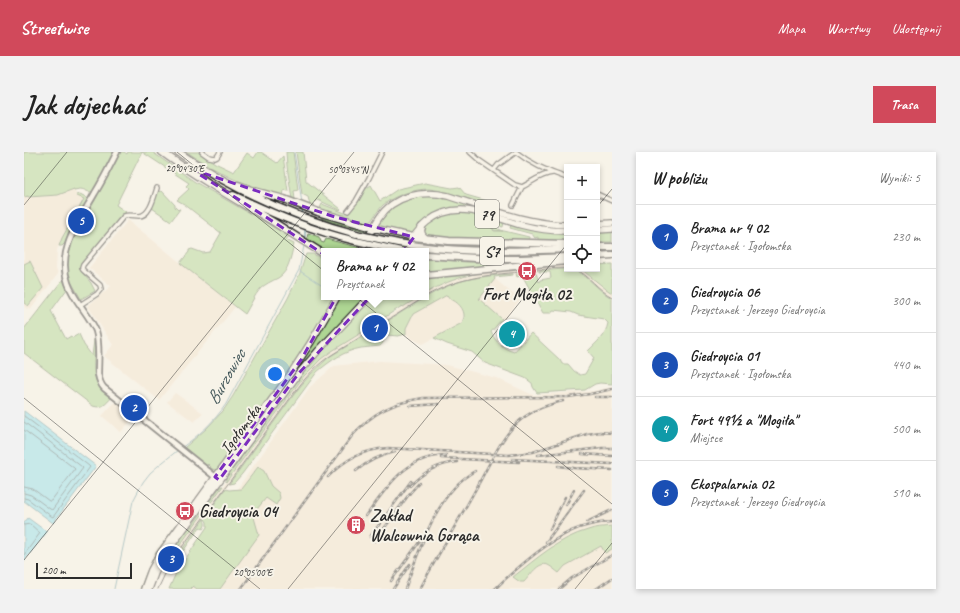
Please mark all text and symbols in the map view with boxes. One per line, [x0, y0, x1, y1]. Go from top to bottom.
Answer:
text: Streetwise [20, 16, 88, 40]
text: Mapa [778, 20, 805, 37]
text: Warstwy [827, 20, 870, 37]
text: Udostępnij [892, 20, 940, 37]
button: Trasa [873, 86, 936, 123]
text: Jak dojechać [24, 87, 145, 122]
text: 20°04'30"E [166, 162, 206, 175]
text: 50°03'45"N [328, 163, 370, 176]
map controls [564, 164, 600, 272]
button: + [564, 164, 600, 200]
text: W pobliżu [652, 168, 707, 189]
text: Wyniki: 5 [879, 170, 920, 186]
road number: 79 [475, 200, 499, 228]
button: − [564, 200, 600, 236]
pin: 5 [68, 206, 94, 236]
text: Brama nr 4 02 [690, 219, 769, 238]
text: 1 [662, 229, 668, 245]
text: 230 m [892, 229, 920, 245]
button: locate [564, 236, 600, 272]
road number: S7 [480, 237, 504, 265]
text: Przystanek · Igołomska [690, 238, 791, 254]
popup [321, 248, 429, 300]
text: Brama nr 4 02 [336, 257, 414, 276]
bus stop icon: Fort Mogiła 02 [516, 260, 538, 282]
text: Przystanek [336, 276, 384, 292]
text: Giedroycia 06 [690, 283, 759, 302]
place label: Fort Mogiła 02 [483, 284, 573, 305]
text: 2 [662, 293, 668, 309]
text: 300 m [892, 293, 920, 309]
text: Przystanek · Jerzego Giedroycia [690, 302, 825, 318]
pin: 1 [362, 313, 388, 343]
pin: 4 [499, 319, 525, 349]
water label: Burzowiec [202, 344, 252, 408]
text: Giedroycia 01 [690, 347, 759, 366]
text: 3 [662, 357, 668, 373]
text: 440 m [892, 357, 920, 373]
your location [265, 364, 285, 384]
text: Przystanek · Igołomska [690, 366, 791, 382]
pin: 2 [121, 393, 147, 423]
street label: Igołomska [215, 399, 266, 458]
text: Fort 49½ a "Mogiła" [690, 411, 797, 430]
text: 4 [662, 421, 668, 437]
text: 500 m [892, 421, 920, 437]
text: Miejsce [690, 430, 722, 446]
text: Ekospalarnia 02 [690, 475, 774, 494]
text: 5 [662, 485, 668, 501]
text: 510 m [892, 485, 920, 501]
text: Przystanek · Jerzego Giedroycia [690, 494, 825, 510]
bus stop icon: Giedroycia 04 [174, 500, 196, 522]
place label: Giedroycia 04 [199, 501, 280, 522]
place label: Zakład Walcownia Gorąca [370, 505, 480, 546]
building icon: Zakład Walcownia Gorąca [345, 514, 367, 536]
pin: 3 [158, 544, 184, 574]
scale bar [36, 561, 132, 580]
text: 200 m [42, 563, 66, 577]
text: 20°05'00"E [234, 566, 274, 579]

